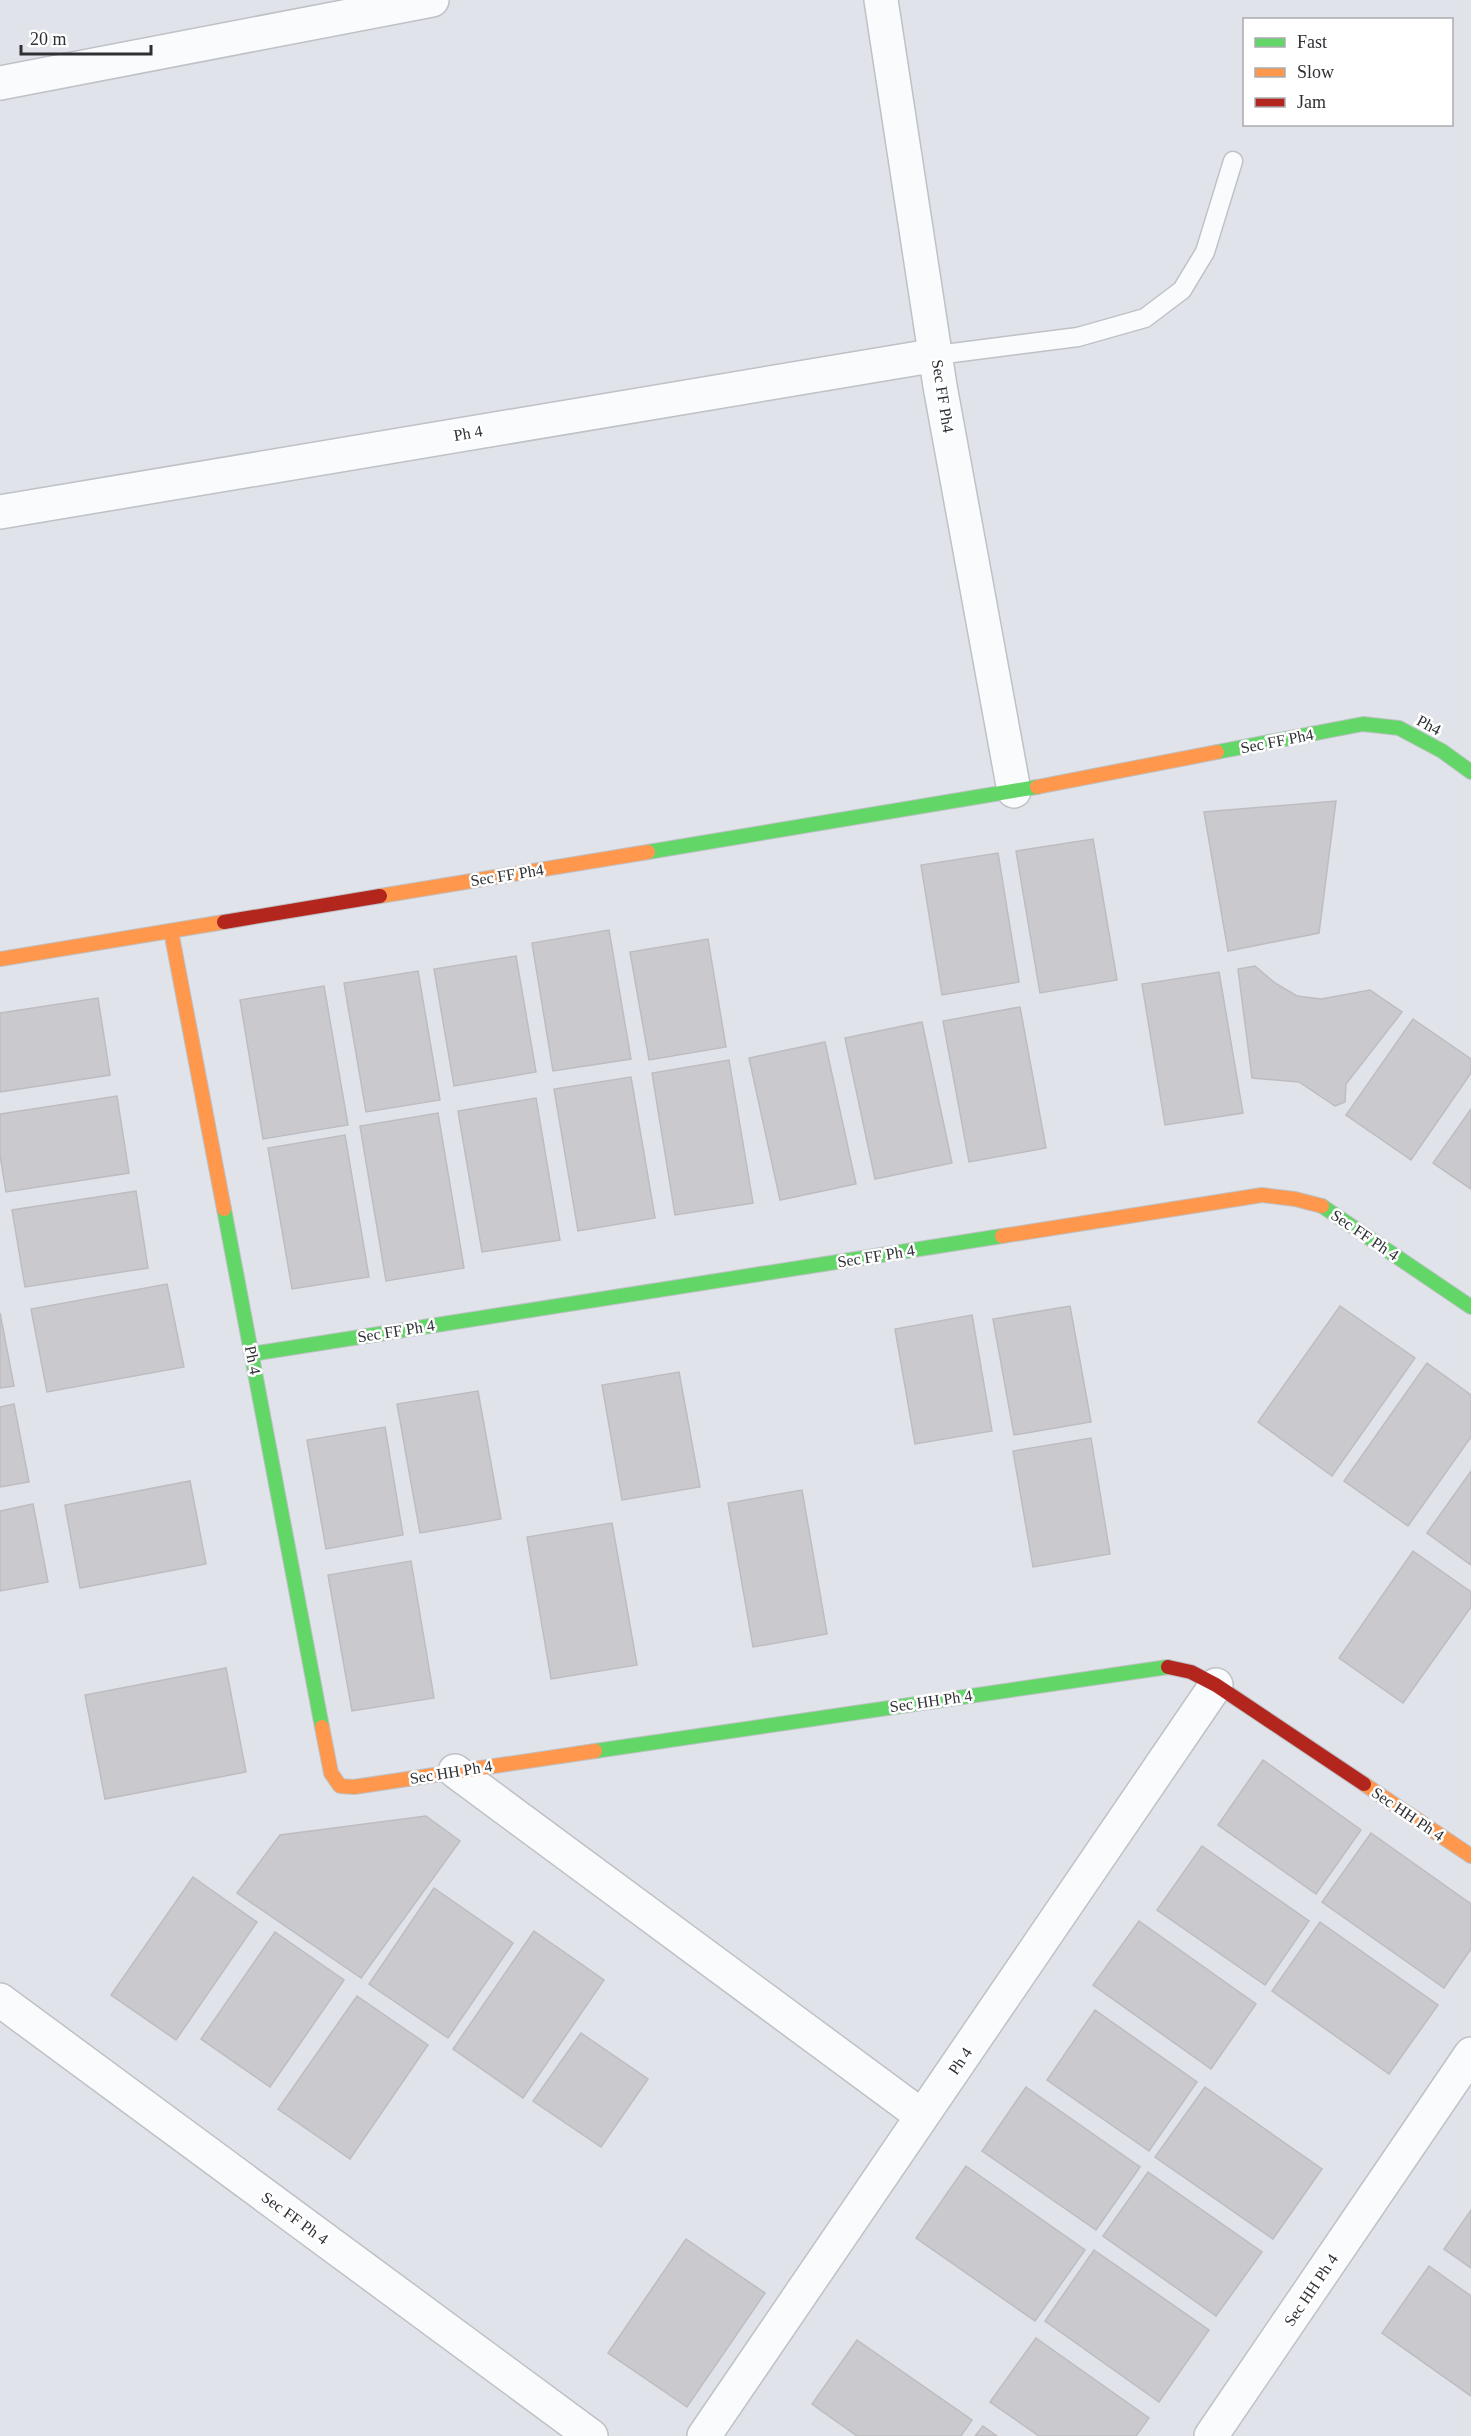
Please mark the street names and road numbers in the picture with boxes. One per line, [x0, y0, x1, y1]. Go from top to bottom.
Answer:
street label: Sec FF Ph4 [929, 358, 957, 434]
street label: Ph 4 [452, 422, 484, 444]
street label: Ph4 [1414, 712, 1444, 738]
street label: Sec FF Ph4 [1239, 726, 1315, 756]
street label: Sec FF Ph4 [469, 861, 545, 889]
street label: Sec FF Ph 4 [1328, 1206, 1402, 1264]
street label: Sec FF Ph 4 [836, 1242, 916, 1270]
street label: Sec FF Ph 4 [356, 1317, 436, 1345]
street label: Ph 4 [242, 1344, 264, 1376]
street label: Sec HH Ph 4 [889, 1687, 973, 1715]
street label: Sec HH Ph 4 [409, 1757, 493, 1787]
street label: Sec HH Ph 4 [1369, 1784, 1447, 1844]
street label: Ph 4 [945, 2044, 975, 2078]
street label: Sec FF Ph 4 [259, 2188, 331, 2248]
street label: Sec HH Ph 4 [1281, 2251, 1341, 2329]

